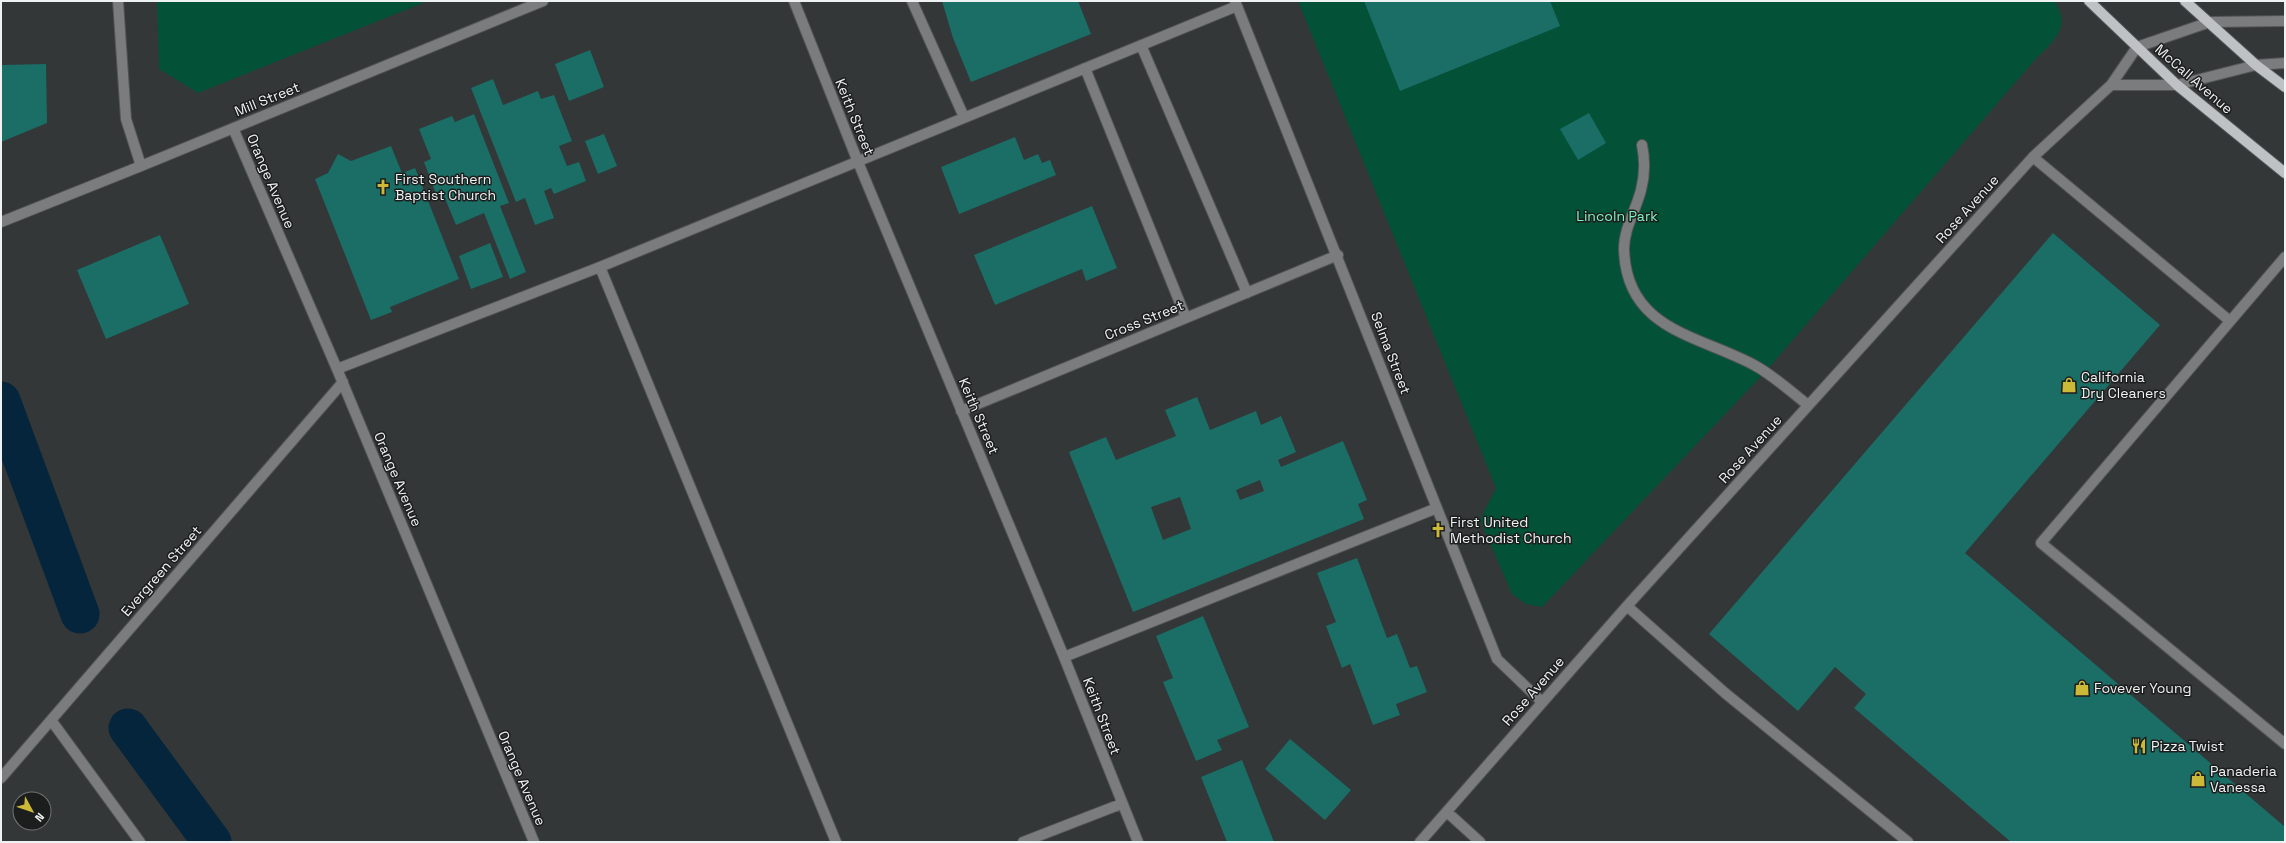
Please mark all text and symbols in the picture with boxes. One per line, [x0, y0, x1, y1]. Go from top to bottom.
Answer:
street label: McCall Avenue [2151, 40, 2237, 118]
street label: Keith Street [831, 76, 879, 158]
street label: Mill Street [232, 78, 302, 120]
street label: Orange Avenue [243, 131, 299, 231]
place label: First Southern Baptist Church [395, 170, 496, 204]
street label: Rose Avenue [1932, 171, 2002, 247]
church icon: First Southern Baptist Church [374, 178, 392, 196]
park label: Lincoln Park [1576, 207, 1658, 225]
street label: Cross Street [1102, 296, 1186, 344]
street label: Selma Street [1367, 309, 1415, 397]
place label: California Dry Cleaners [2081, 368, 2166, 402]
street label: Keith Street [955, 375, 1003, 457]
shop icon: California Dry Cleaners [2060, 376, 2078, 394]
street label: Rose Avenue [1715, 411, 1785, 487]
street label: Orange Avenue [370, 429, 426, 529]
place label: First United Methodist Church [1450, 513, 1572, 547]
church icon: First United Methodist Church [1429, 521, 1447, 539]
street label: Evergreen Street [117, 522, 205, 620]
street label: Rose Avenue [1498, 653, 1568, 729]
street label: Keith Street [1079, 675, 1125, 757]
shop icon: Fovever Young [2073, 679, 2091, 697]
place label: Fovever Young [2094, 679, 2191, 697]
street label: Orange Avenue [494, 728, 550, 828]
restaurant icon: Pizza Twist [2130, 737, 2148, 755]
place label: Pizza Twist [2151, 737, 2224, 755]
place label: Panaderia Vanessa [2210, 762, 2277, 796]
shop icon: Panaderia Vanessa [2189, 770, 2207, 788]
north arrow [12, 791, 52, 831]
text: N [32, 810, 47, 825]

